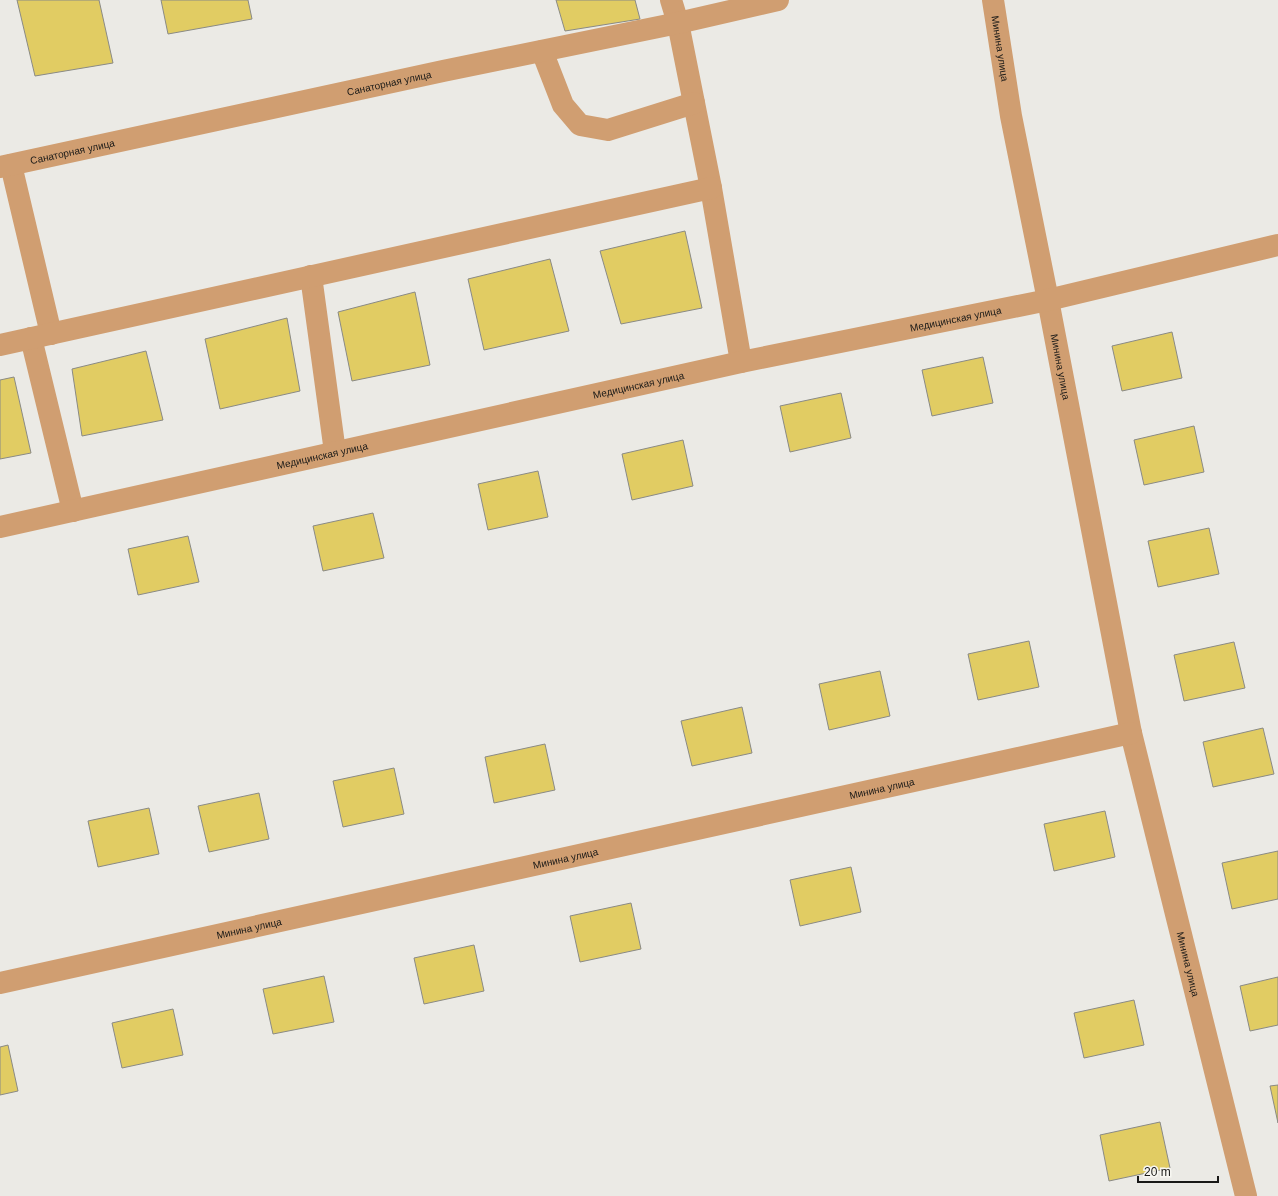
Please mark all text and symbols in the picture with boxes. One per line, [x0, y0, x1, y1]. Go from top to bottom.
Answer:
street label: Минина улица [990, 15, 1011, 83]
street label: Санаторная улица [346, 68, 433, 97]
street label: Санаторная улица [29, 137, 116, 166]
street label: Медицинская улица [909, 304, 1003, 333]
street label: Минина улица [1049, 333, 1073, 401]
street label: Медицинская улица [592, 369, 685, 400]
street label: Медицинская улица [276, 440, 369, 471]
street label: Минина улица [848, 775, 916, 801]
street label: Минина улица [532, 845, 599, 871]
street label: Минина улица [215, 915, 283, 941]
street label: Минина улица [1175, 930, 1202, 998]
scale bar [1138, 1158, 1218, 1184]
text: 20 m [1144, 1165, 1171, 1179]

